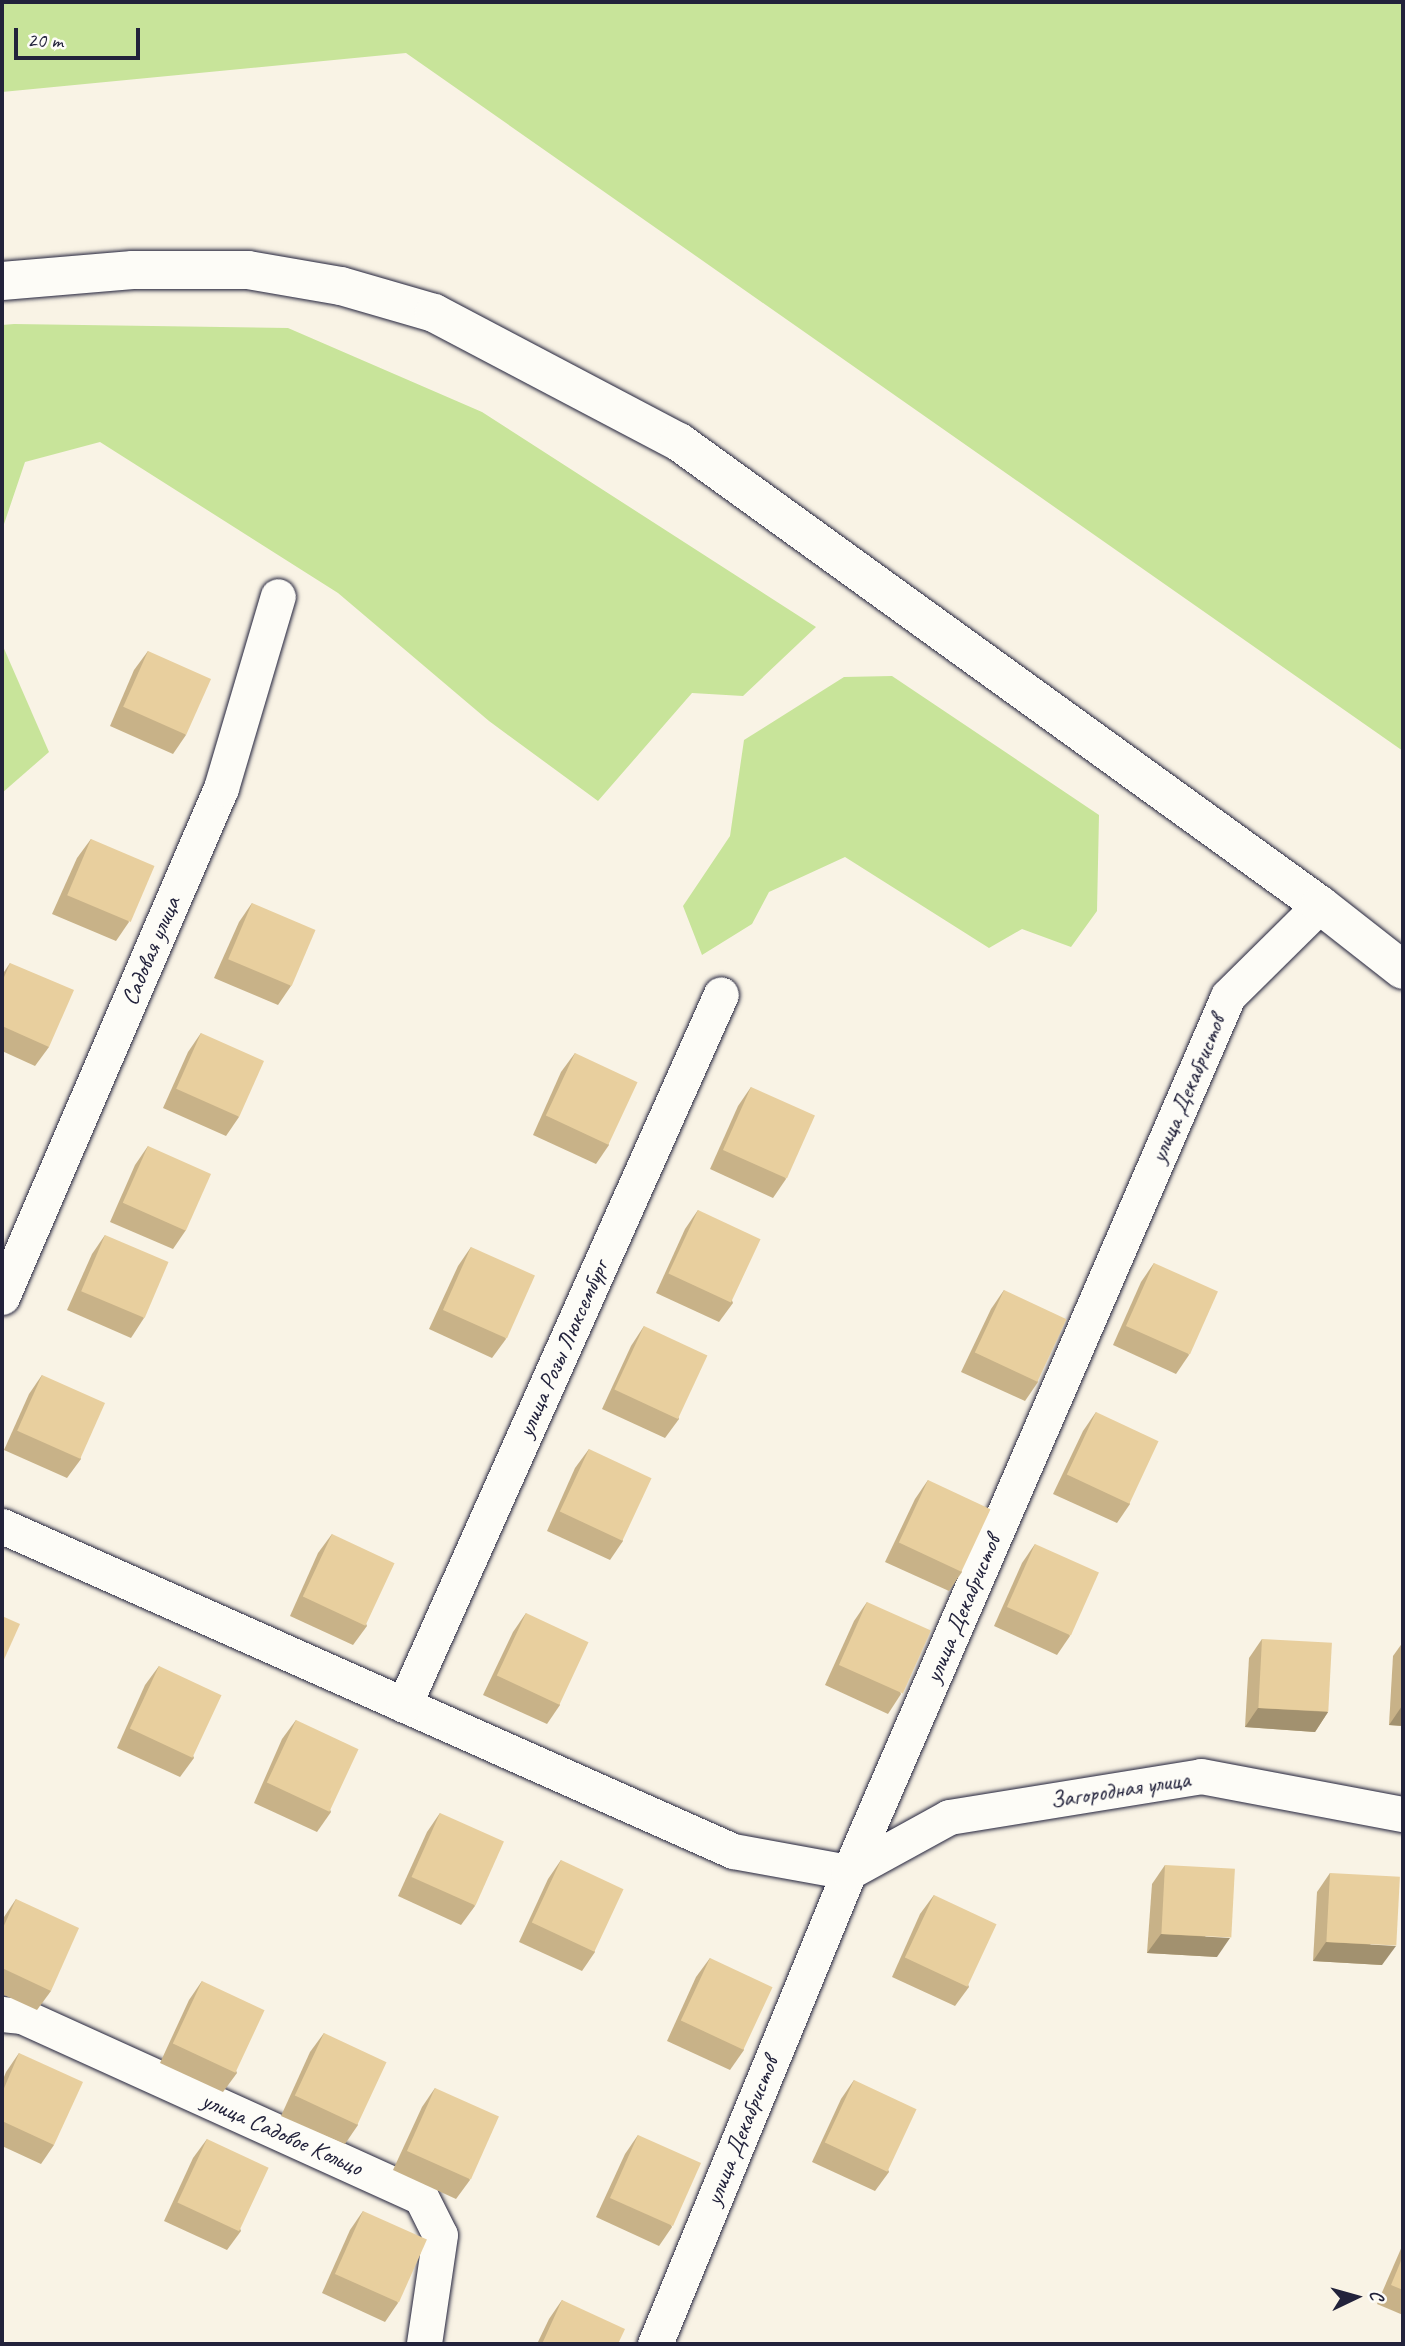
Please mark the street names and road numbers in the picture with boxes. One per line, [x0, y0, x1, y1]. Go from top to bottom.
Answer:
street label: Садовая улица [115, 892, 187, 1010]
street label: улица Декабристов [1144, 1010, 1232, 1168]
street label: улица Розы Люксембург [511, 1256, 615, 1442]
street label: улица Декабристов [919, 1530, 1007, 1688]
street label: Загородная улица [1047, 1765, 1193, 1815]
street label: улица Декабристов [699, 2052, 785, 2210]
street label: улица Садовое Кольцо [198, 2086, 366, 2182]

